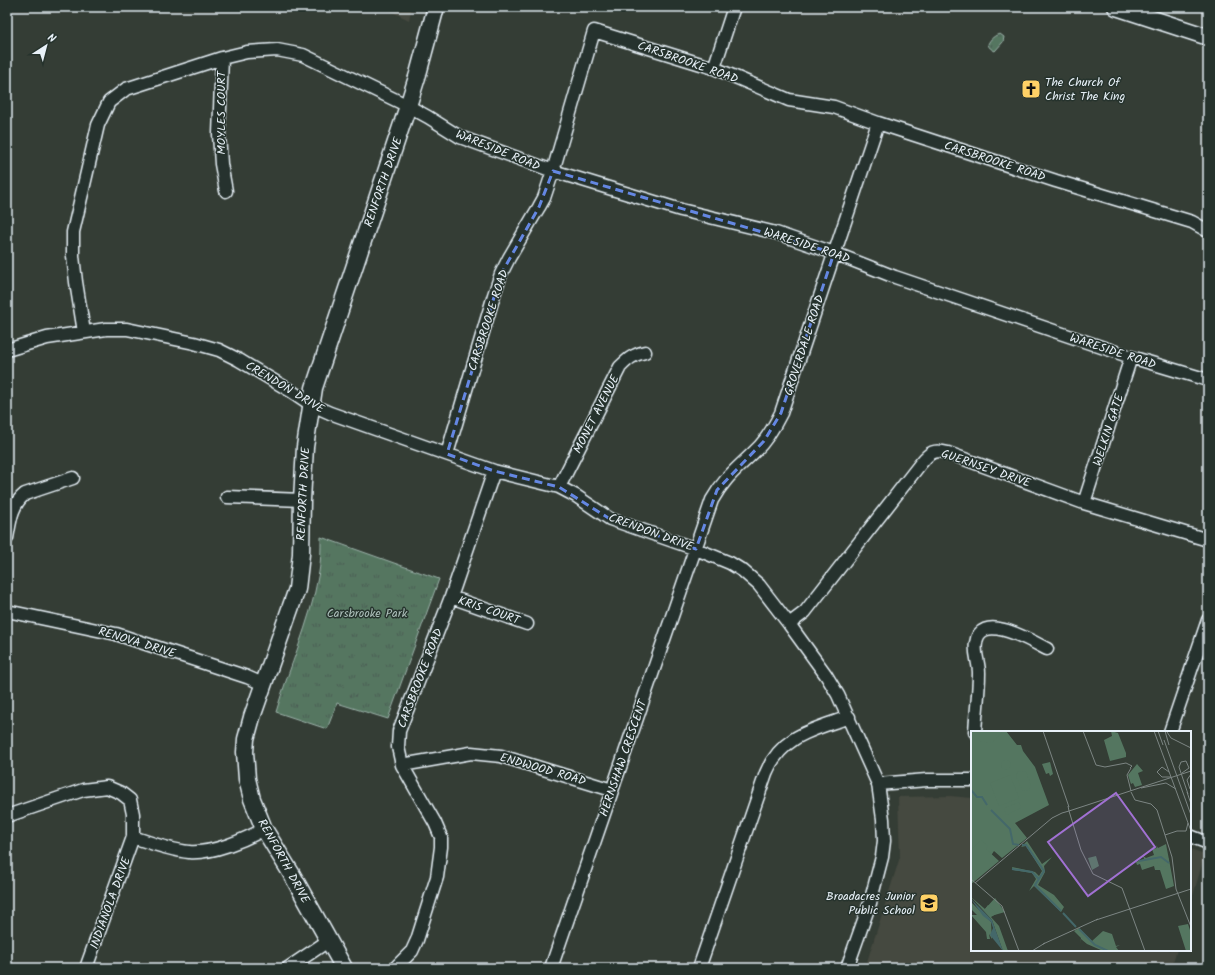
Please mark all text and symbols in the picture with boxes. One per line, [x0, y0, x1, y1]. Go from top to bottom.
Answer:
north arrow [26, 26, 66, 66]
text: N [43, 29, 59, 48]
street label: CARSBROOKE ROAD [635, 36, 741, 89]
street label: MOYLES COURT [212, 70, 231, 155]
place label: The Church Of Christ The King [1045, 73, 1125, 106]
church icon: The Church Of Christ The King [1020, 78, 1042, 100]
street label: WARESIDE ROAD [453, 125, 543, 176]
street label: RENFORTH DRIVE [359, 134, 408, 230]
street label: CARSBROOKE ROAD [942, 136, 1048, 187]
street label: WARESIDE ROAD [761, 223, 853, 268]
street label: CARSBROOKE ROAD [463, 267, 514, 373]
street label: GROVERDALE ROAD [779, 292, 830, 398]
street label: WARESIDE ROAD [1067, 329, 1159, 374]
street label: CRENDON DRIVE [242, 356, 329, 419]
street label: MONET AVENUE [568, 371, 625, 457]
street label: WELKIN GATE [1088, 391, 1129, 469]
street label: GUERNSEY DRIVE [938, 444, 1034, 493]
street label: RENFORTH DRIVE [292, 446, 315, 541]
street label: CRENDON DRIVE [606, 508, 697, 557]
street label: KRIS COURT [455, 591, 524, 630]
park label: Carsbrooke Park [327, 604, 408, 623]
street label: RENOVA DRIVE [96, 622, 179, 664]
street label: CARSBROOKE ROAD [393, 625, 448, 731]
street label: HERNSHAW CRESCENT [595, 696, 653, 819]
inset map [971, 731, 1191, 951]
street label: ENDWOOD ROAD [497, 748, 588, 791]
street label: RENFORTH DRIVE [252, 816, 315, 908]
street label: INDIANOLA DRIVE [85, 854, 136, 952]
place label: Broadacres Junior Public School [826, 887, 916, 920]
school or university icon: Broadacres Junior Public School [918, 892, 940, 914]

